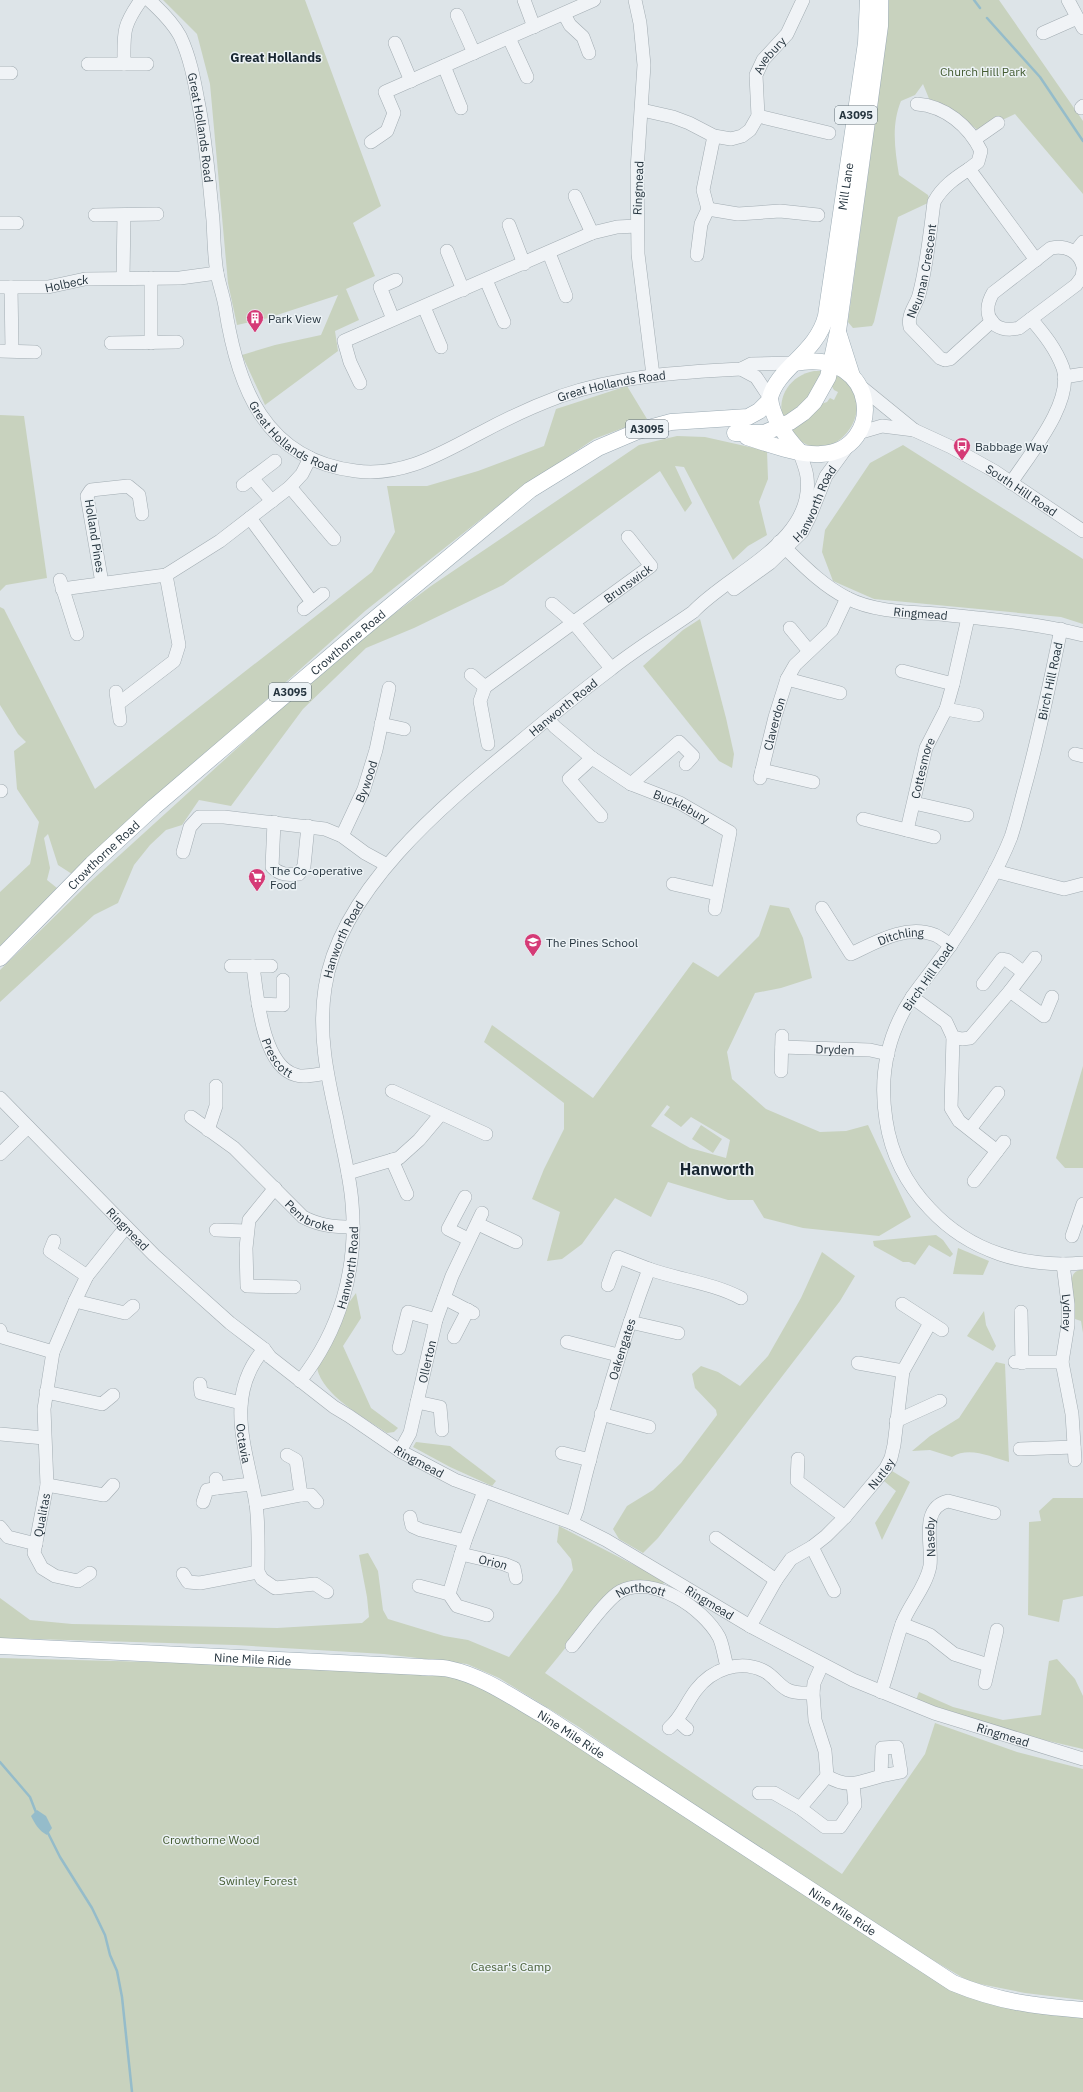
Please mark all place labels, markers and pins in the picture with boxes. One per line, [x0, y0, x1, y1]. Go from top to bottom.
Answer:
building icon: Park View [245, 308, 265, 333]
place label: Park View [268, 311, 321, 326]
bus stop icon: Babbage Way [952, 436, 972, 461]
place label: Babbage Way [975, 439, 1048, 454]
place label: The Co-operative Food [270, 863, 363, 892]
supermarket icon: The Co-operative Food [247, 867, 267, 892]
school or university icon: The Pines School [523, 932, 543, 957]
place label: The Pines School [546, 935, 638, 950]

